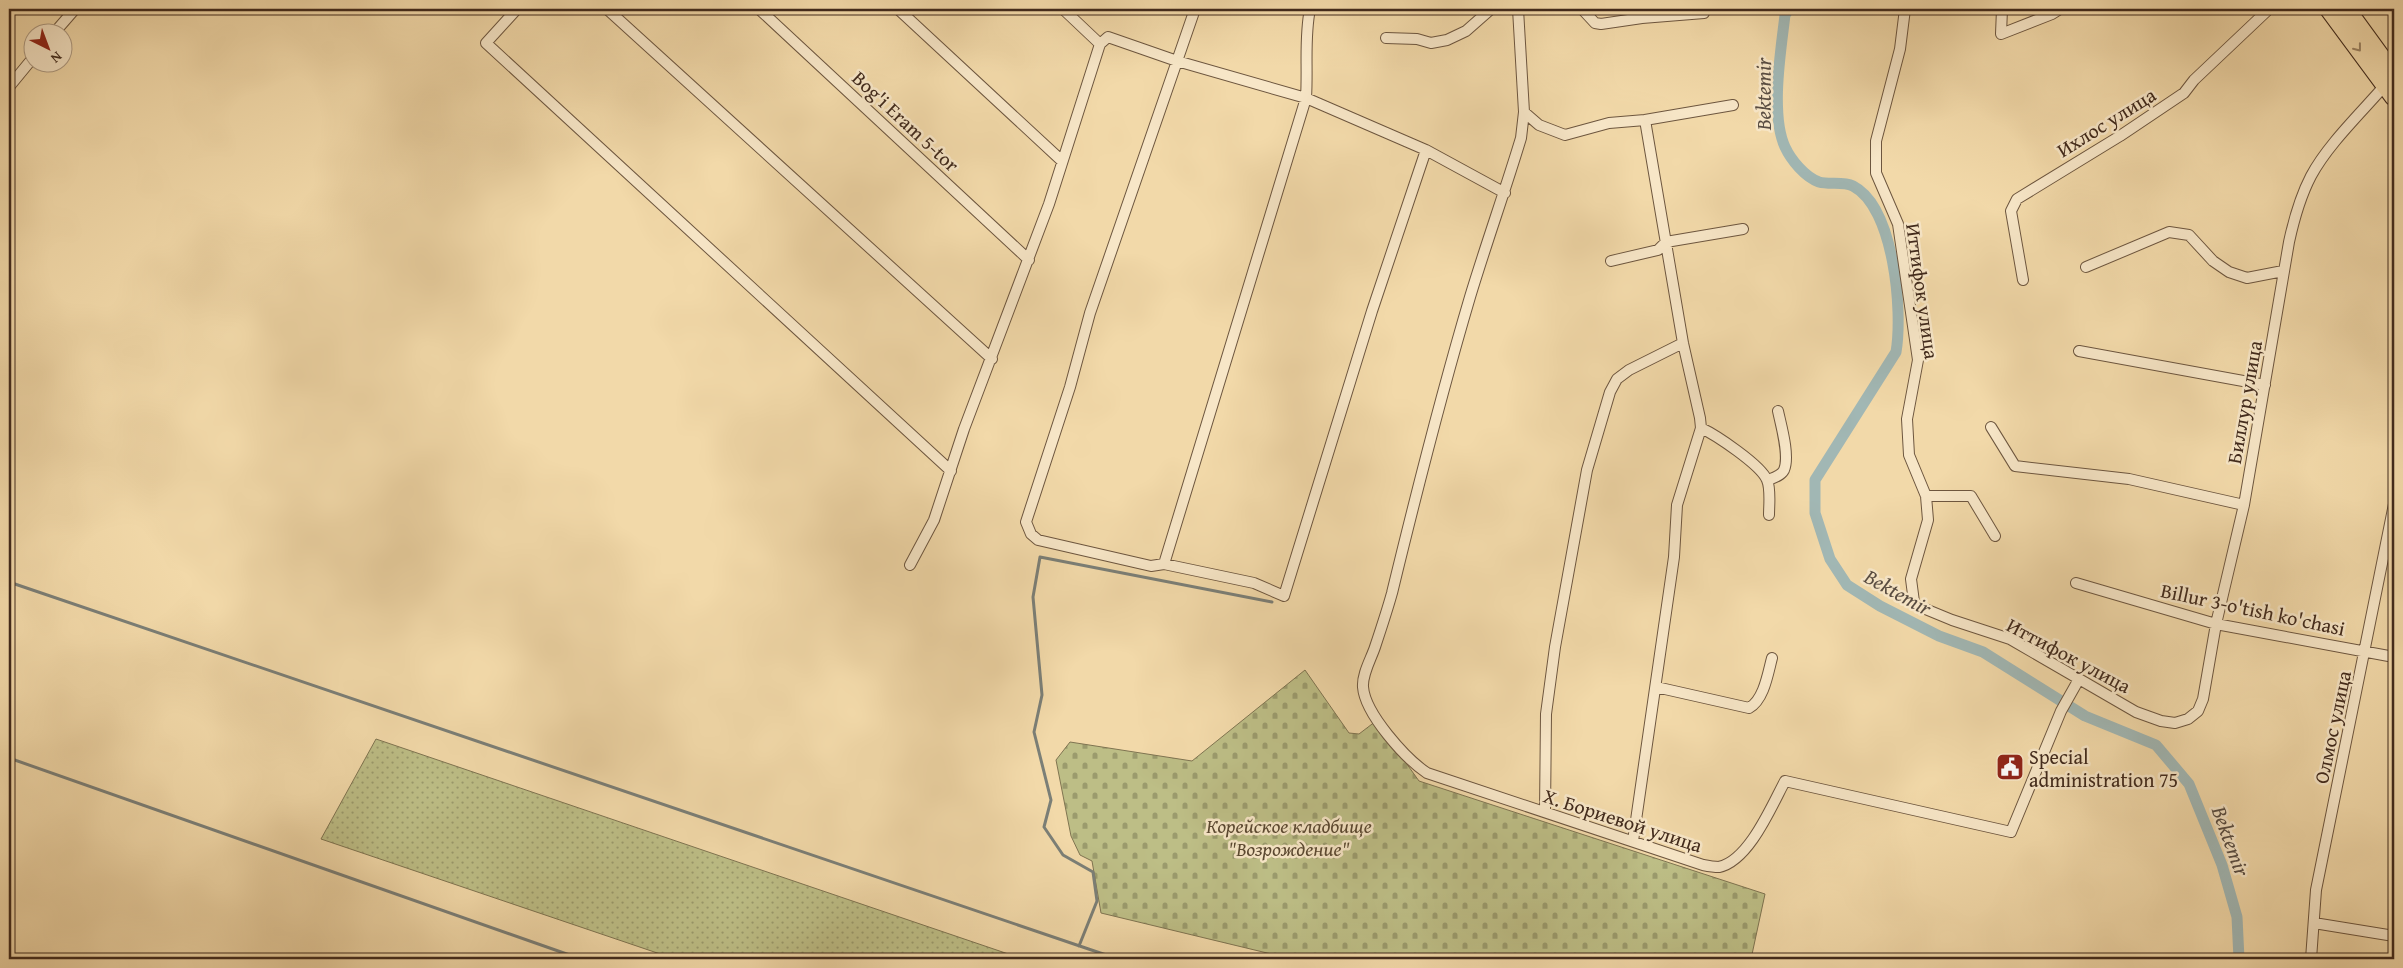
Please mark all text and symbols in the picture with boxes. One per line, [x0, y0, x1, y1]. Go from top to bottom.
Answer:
north arrow [22, 22, 72, 72]
one-way arrow [2352, 42, 2360, 51]
text: N [46, 47, 67, 69]
water label: Bektemir [1748, 57, 1779, 131]
street label: Bog'i Eram 5-tor [846, 64, 966, 178]
street label: Ихлос улица [2051, 80, 2162, 164]
street label: Иттифок улица [1899, 221, 1947, 361]
street label: Биллур улица [2219, 338, 2269, 466]
water label: Bektemir [1858, 560, 1938, 624]
street label: Billur 3-o'tish ko'chasi [2158, 575, 2348, 643]
street label: Иттифок улица [2002, 610, 2137, 700]
street label: Олмос улица [2306, 667, 2358, 786]
place label: Special administration 75 [2029, 742, 2178, 794]
public building icon: Special administration 75 [1995, 752, 2025, 782]
street label: Х. Бориевой улица [1540, 781, 1707, 860]
water label: Bektemir [2204, 801, 2258, 881]
park label: Корейское кладбище "Возрождение" [1206, 811, 1372, 863]

